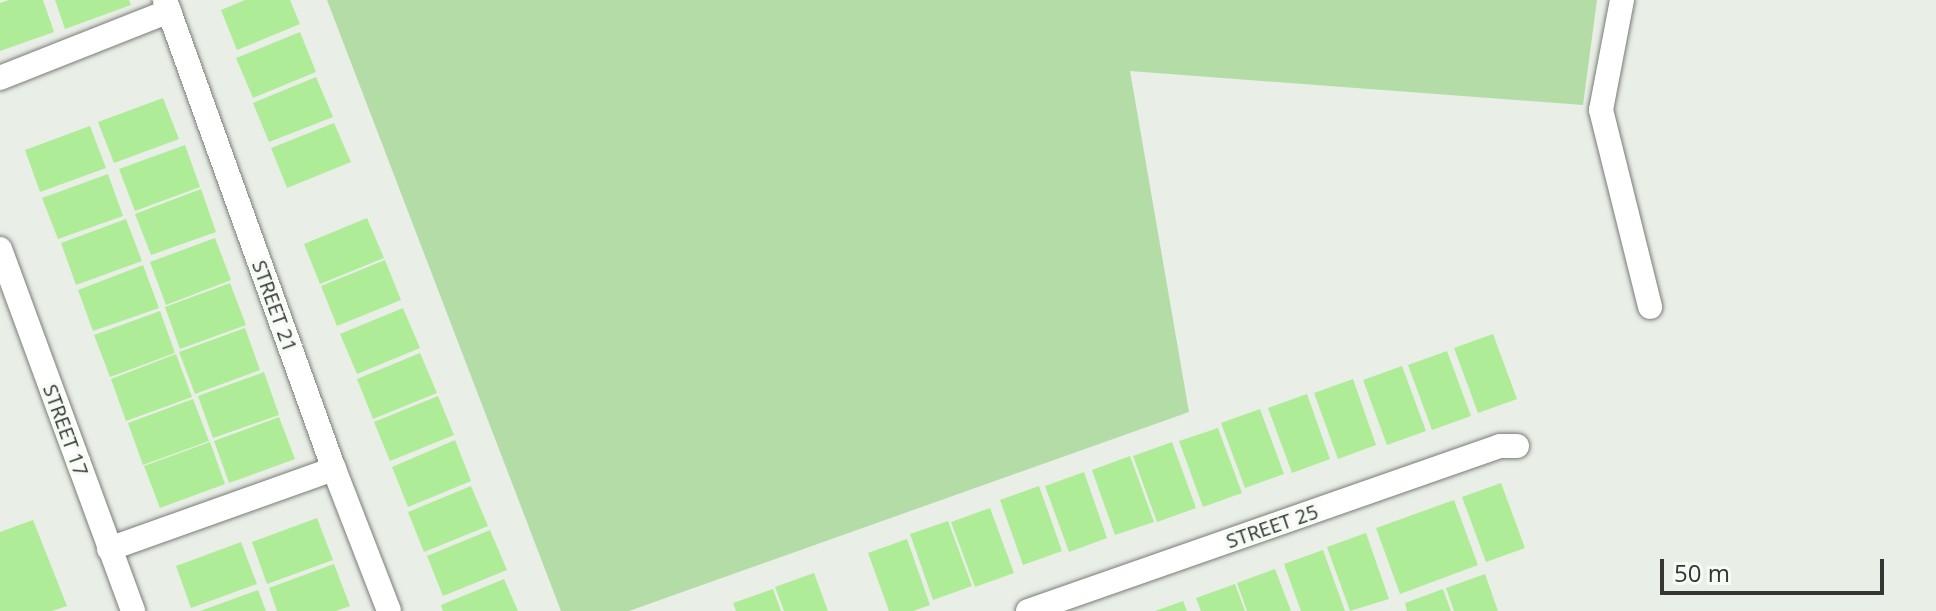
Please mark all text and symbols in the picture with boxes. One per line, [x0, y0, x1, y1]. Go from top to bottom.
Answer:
street label: STREET 21 [247, 257, 303, 355]
street label: STREET 17 [38, 381, 94, 479]
street label: STREET 25 [1223, 499, 1321, 553]
scale bar [1664, 543, 1888, 593]
text: 50 m [1674, 556, 1730, 589]

